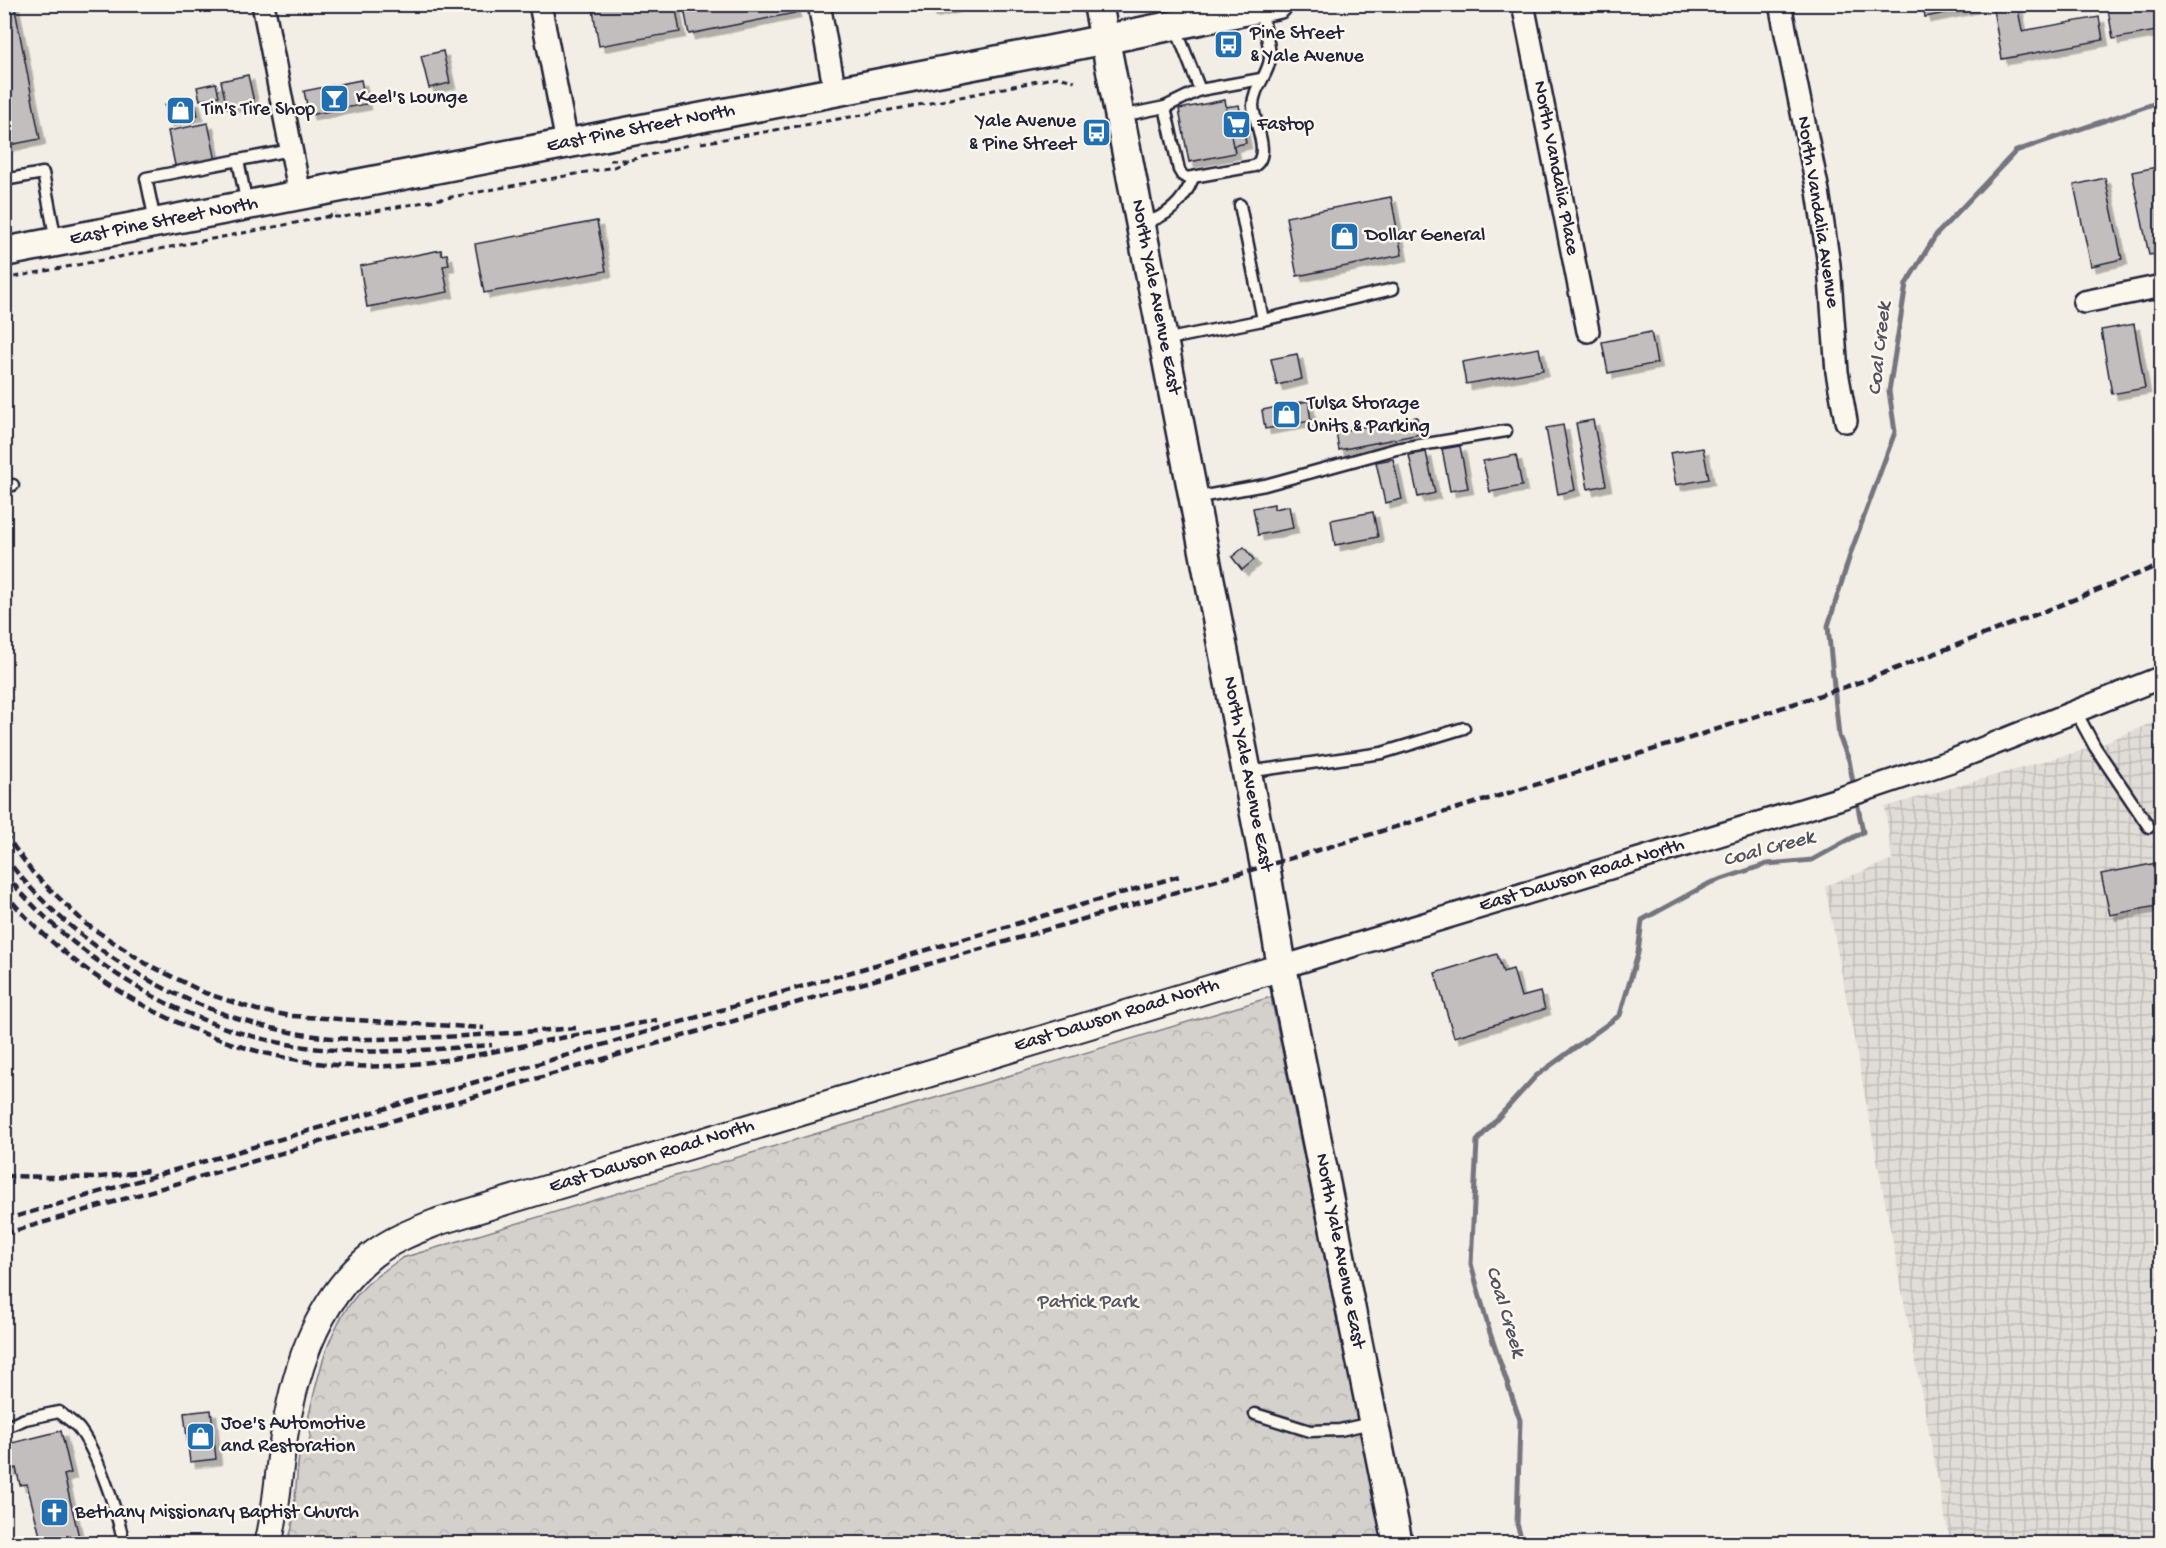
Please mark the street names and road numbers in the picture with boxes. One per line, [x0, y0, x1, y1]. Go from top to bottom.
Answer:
street label: North Vandalia Place [1527, 79, 1583, 258]
street label: East Pine Street North [545, 99, 737, 159]
street label: North Vandalia Avenue [1791, 115, 1844, 310]
street label: East Pine Street North [68, 192, 260, 252]
street label: North Yale Avenue East [1125, 198, 1186, 398]
street label: North Yale Avenue East [1217, 675, 1278, 875]
street label: East Dawson Road North [1477, 834, 1688, 918]
street label: East Dawson Road North [1012, 974, 1223, 1058]
street label: East Dawson Road North [547, 1115, 758, 1199]
street label: North Yale Avenue East [1309, 1152, 1370, 1352]

